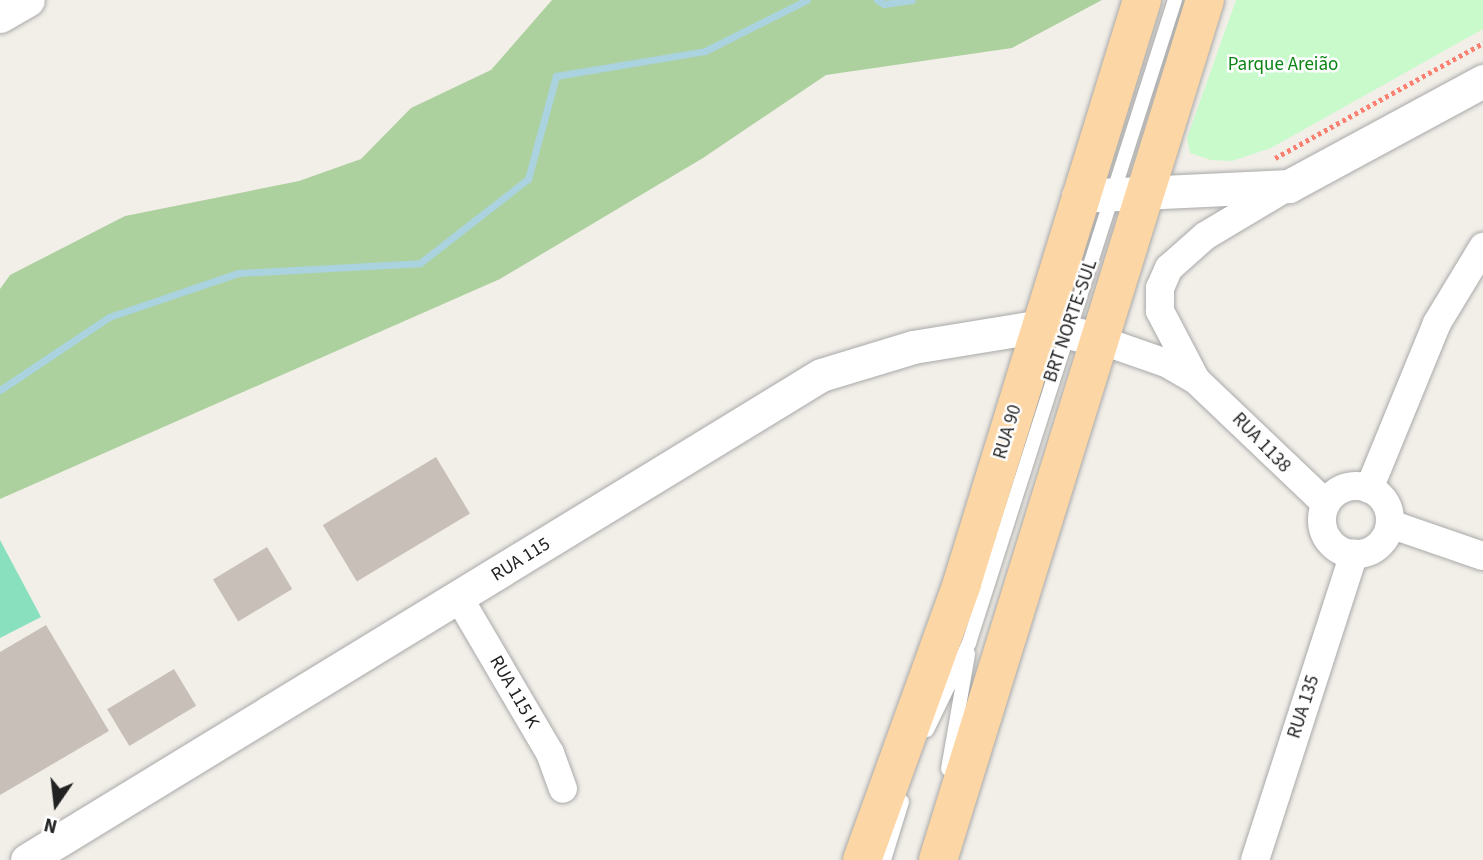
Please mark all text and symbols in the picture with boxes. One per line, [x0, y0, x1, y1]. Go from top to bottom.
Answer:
park label: Parque Areião [1228, 54, 1338, 76]
street label: BRT NORTE-SUL [1039, 257, 1103, 385]
street label: RUA 90 [989, 402, 1027, 462]
street label: RUA 1138 [1227, 408, 1295, 478]
street label: RUA 115 [487, 533, 555, 587]
street label: RUA 115 K [484, 652, 544, 732]
street label: RUA 135 [1283, 672, 1325, 742]
north arrow [21, 769, 91, 839]
text: N [41, 810, 60, 839]

